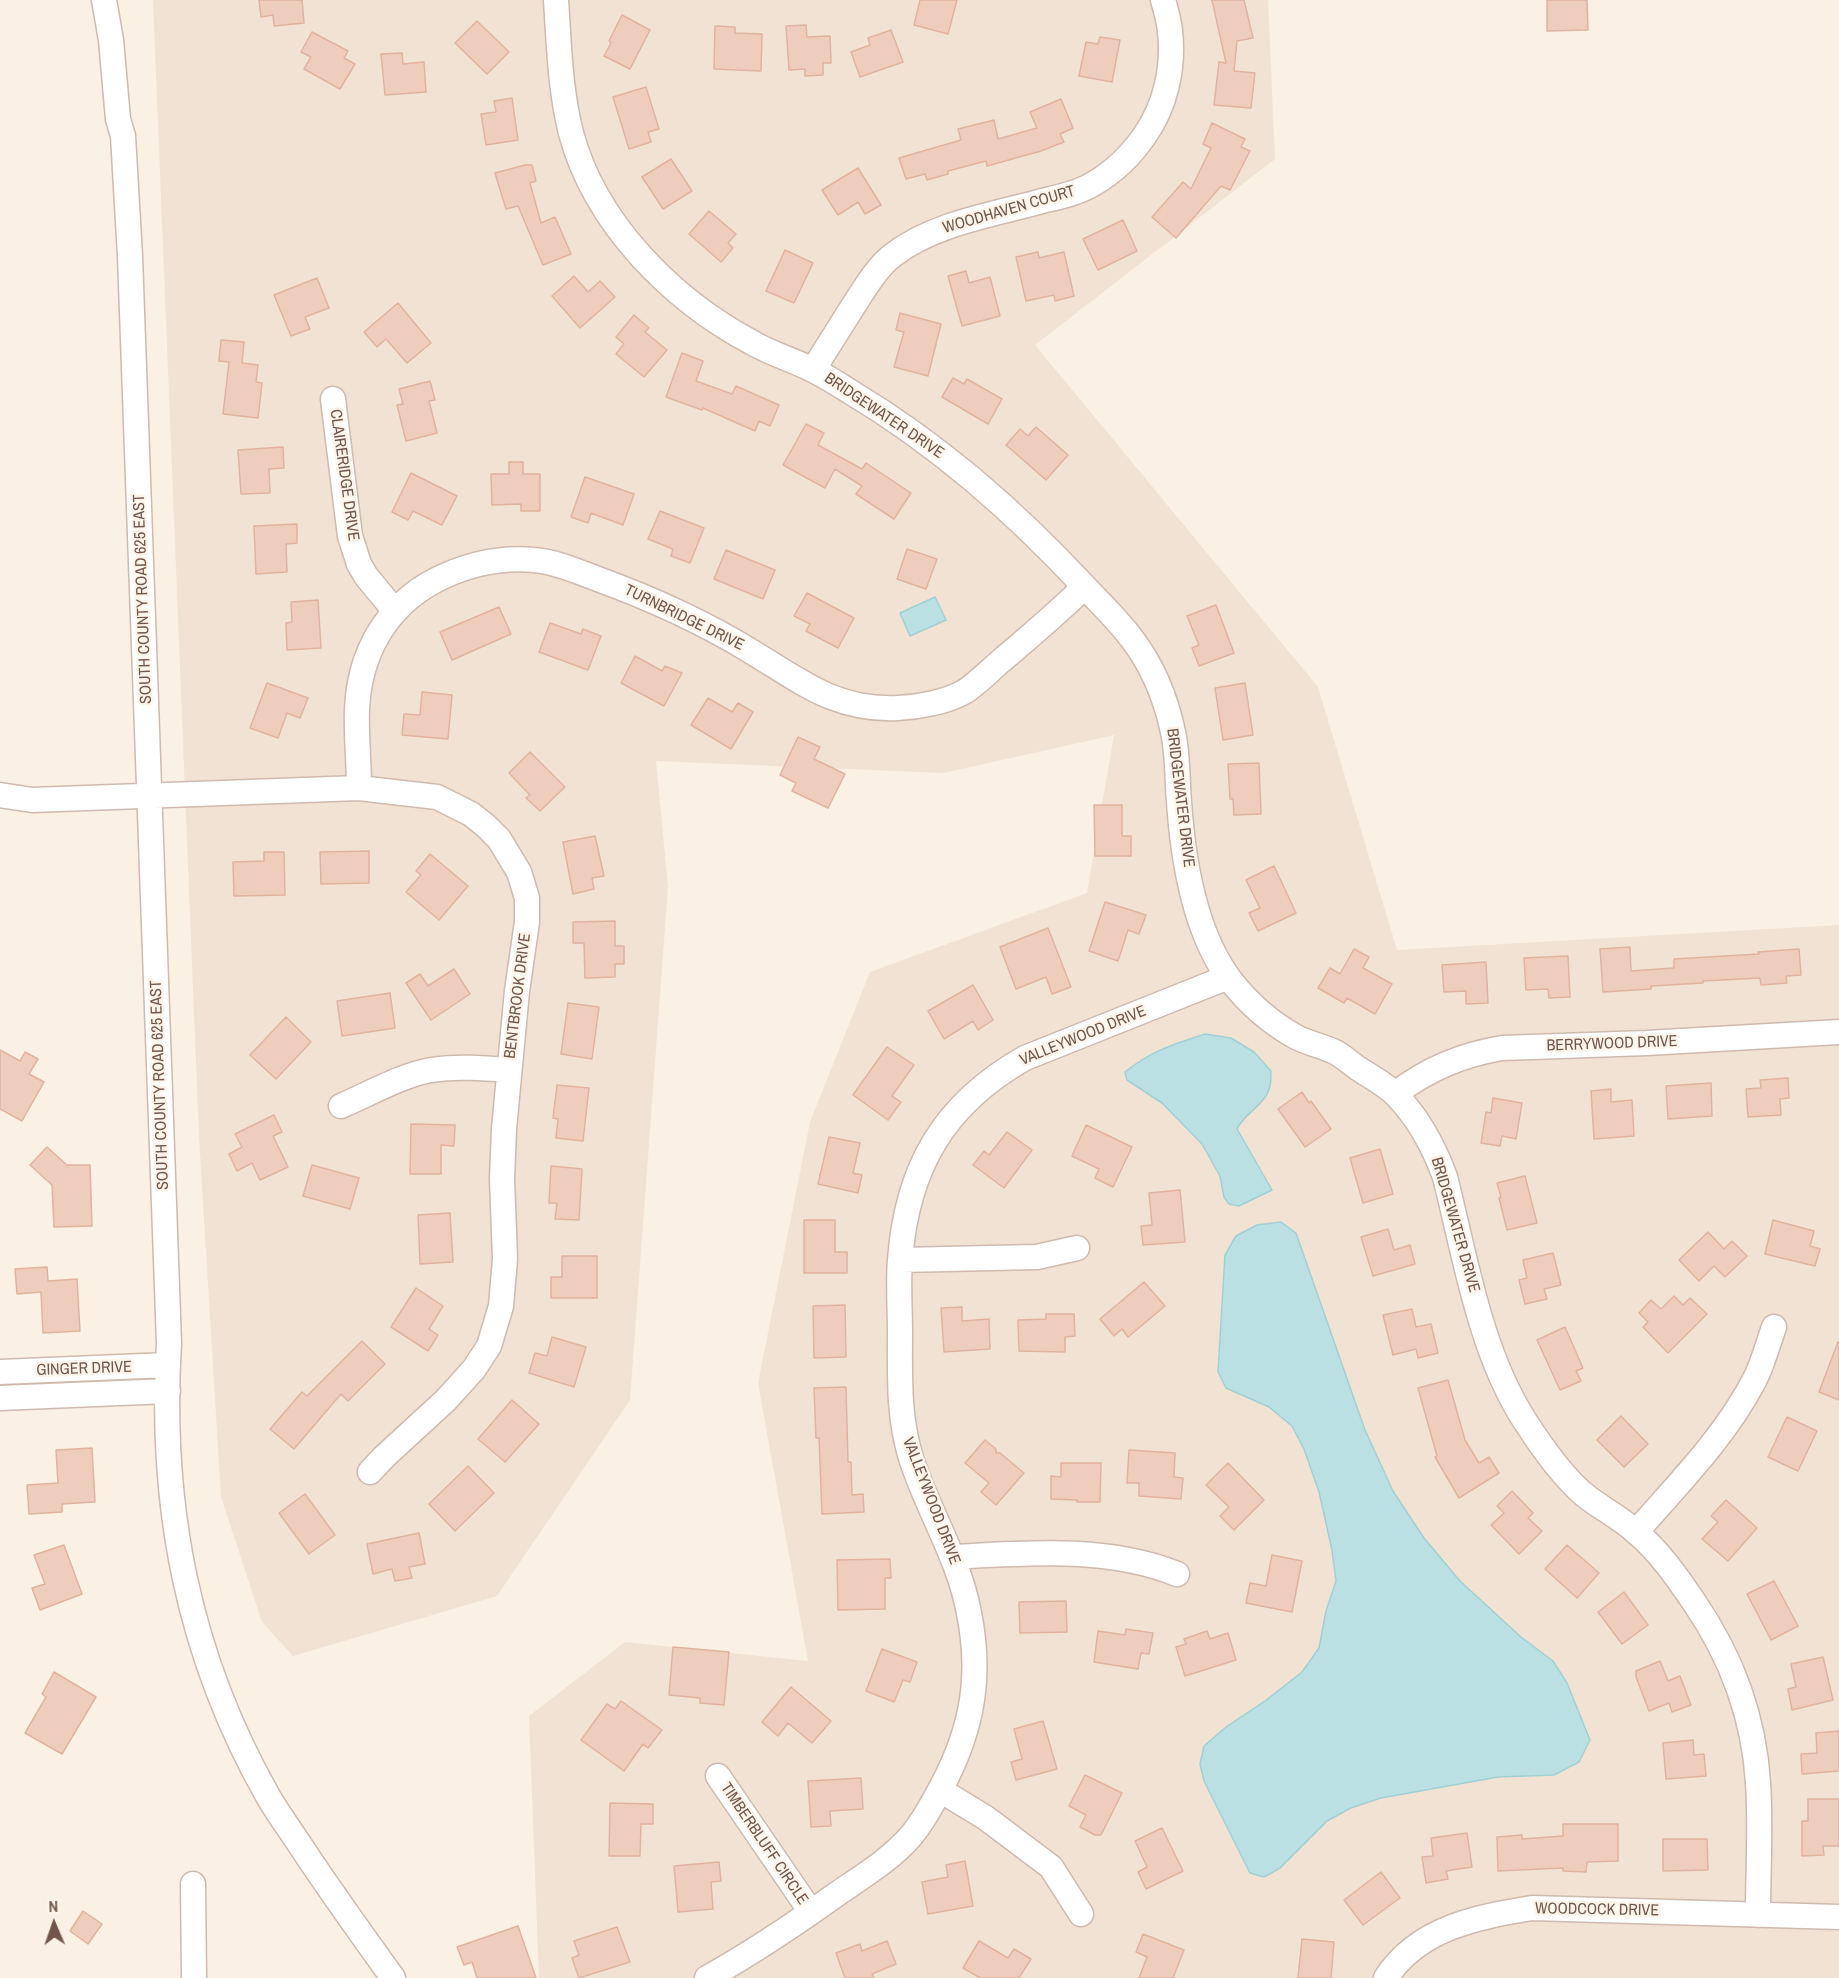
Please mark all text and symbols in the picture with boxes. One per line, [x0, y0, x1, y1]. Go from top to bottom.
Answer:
street label: WOODHAVEN COURT [941, 182, 1077, 238]
street label: BRIDGEWATER DRIVE [821, 369, 947, 463]
street label: CLAIRERIDGE DRIVE [325, 408, 363, 542]
street label: SOUTH COUNTY ROAD 625 EAST [130, 494, 156, 704]
street label: TURNBRIDGE DRIVE [621, 581, 747, 655]
street label: BRIDGEWATER DRIVE [1162, 727, 1198, 869]
street label: BENTBROOK DRIVE [501, 932, 535, 1060]
street label: SOUTH COUNTY ROAD 625 EAST [147, 980, 173, 1190]
street label: VALLEYWOOD DRIVE [1017, 1002, 1149, 1070]
street label: BERRYWOOD DRIVE [1546, 1032, 1678, 1056]
street label: BRIDGEWATER DRIVE [1426, 1155, 1484, 1295]
street label: GINGER DRIVE [36, 1358, 132, 1380]
street label: VALLEYWOOD DRIVE [898, 1435, 964, 1567]
street label: TIMBERBLUFF CIRCLE [716, 1779, 812, 1909]
north arrow [24, 1894, 84, 1954]
text: N [48, 1895, 58, 1917]
street label: WOODCOCK DRIVE [1535, 1899, 1659, 1921]

